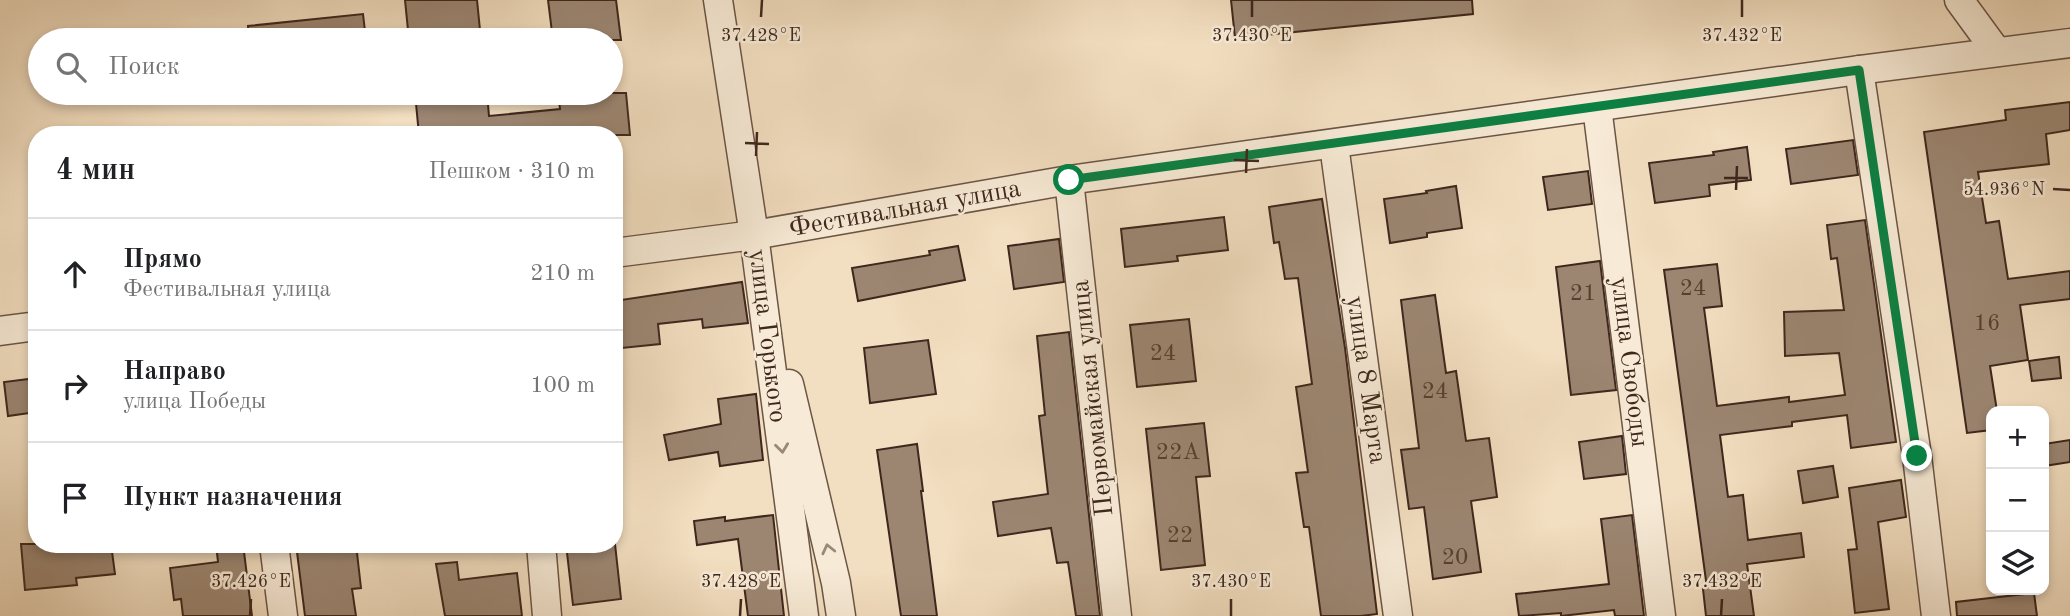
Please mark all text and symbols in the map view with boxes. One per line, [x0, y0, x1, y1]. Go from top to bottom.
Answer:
text: 37.428°E [721, 27, 801, 45]
text: 37.430°E [1212, 27, 1292, 45]
text: 37.432°E [1702, 27, 1782, 45]
search box [28, 28, 623, 105]
icon: search [52, 48, 90, 86]
text: Поиск [108, 54, 180, 80]
text: 4 мин [56, 156, 135, 186]
text: Пешком · 310 m [429, 160, 595, 183]
route start [1053, 164, 1084, 195]
street label: Фестивальная улица [787, 176, 1023, 242]
text: 54.936°N [1963, 181, 2045, 199]
text: Прямо [123, 247, 202, 273]
street label: улица Горького [743, 248, 791, 424]
icon: ahead [56, 255, 94, 293]
text: 210 m [530, 262, 595, 285]
street label: улица Свободы [1606, 275, 1652, 449]
house number: 24 [1680, 277, 1706, 300]
text: Фестивальная улица [123, 278, 331, 301]
street label: Первомайская улица [1068, 278, 1118, 518]
house number: 21 [1570, 282, 1596, 305]
street label: улица 8 Марта [1341, 294, 1391, 466]
house number: 16 [1974, 312, 2000, 335]
house number: 24 [1150, 342, 1176, 365]
text: Направо [123, 359, 226, 385]
icon: right [56, 367, 94, 405]
text: 100 m [530, 374, 595, 397]
house number: 24 [1422, 380, 1448, 403]
text: улица Победы [123, 390, 266, 413]
map controls [1986, 406, 2049, 595]
button: + [1986, 406, 2049, 469]
route end [1901, 440, 1932, 471]
house number: 22А [1156, 441, 1201, 464]
one-way arrow [774, 442, 789, 454]
button: − [1986, 469, 2049, 532]
icon: arrive [56, 479, 94, 517]
text: Пункт назначения [123, 485, 342, 511]
house number: 22 [1167, 524, 1193, 547]
button: layers [1986, 532, 2049, 595]
one-way arrow [822, 543, 836, 555]
house number: 20 [1442, 546, 1468, 569]
text: 37.426°E [211, 573, 291, 591]
text: 37.428°E [701, 573, 781, 591]
text: 37.430°E [1191, 573, 1271, 591]
text: 37.432°E [1682, 573, 1762, 591]

